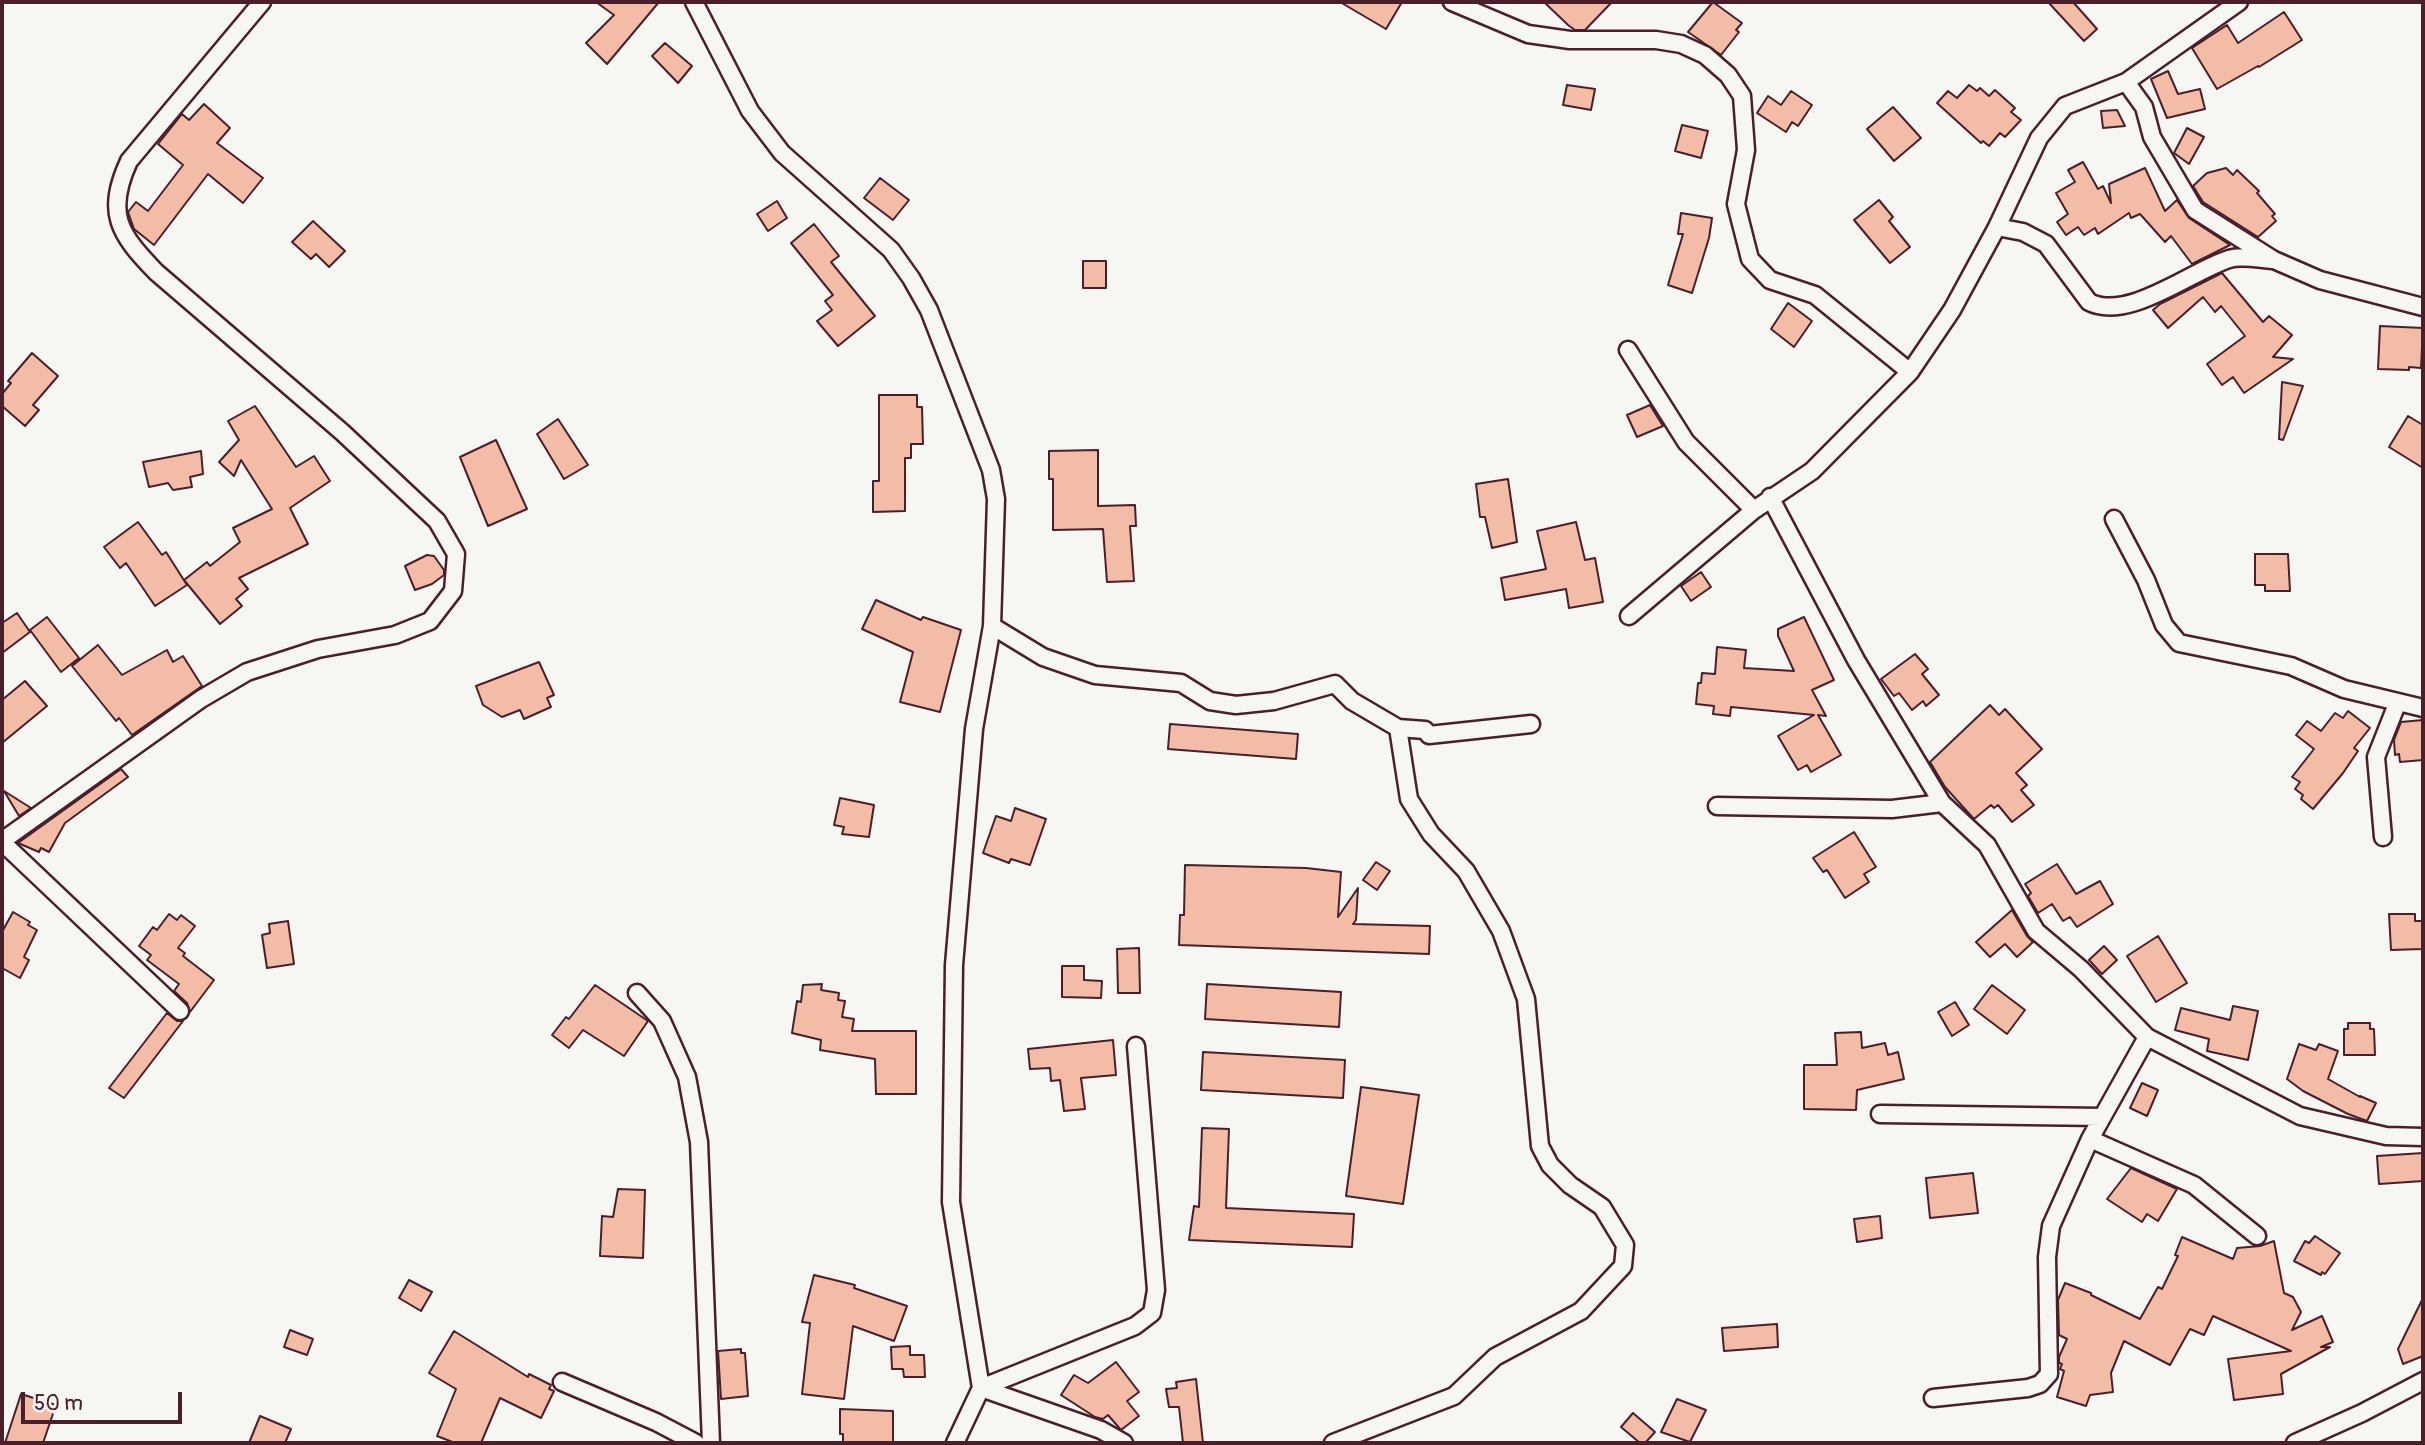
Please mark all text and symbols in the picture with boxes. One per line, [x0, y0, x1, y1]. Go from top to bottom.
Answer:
scale bar [24, 1378, 186, 1422]
text: 50 m [34, 1390, 83, 1417]

